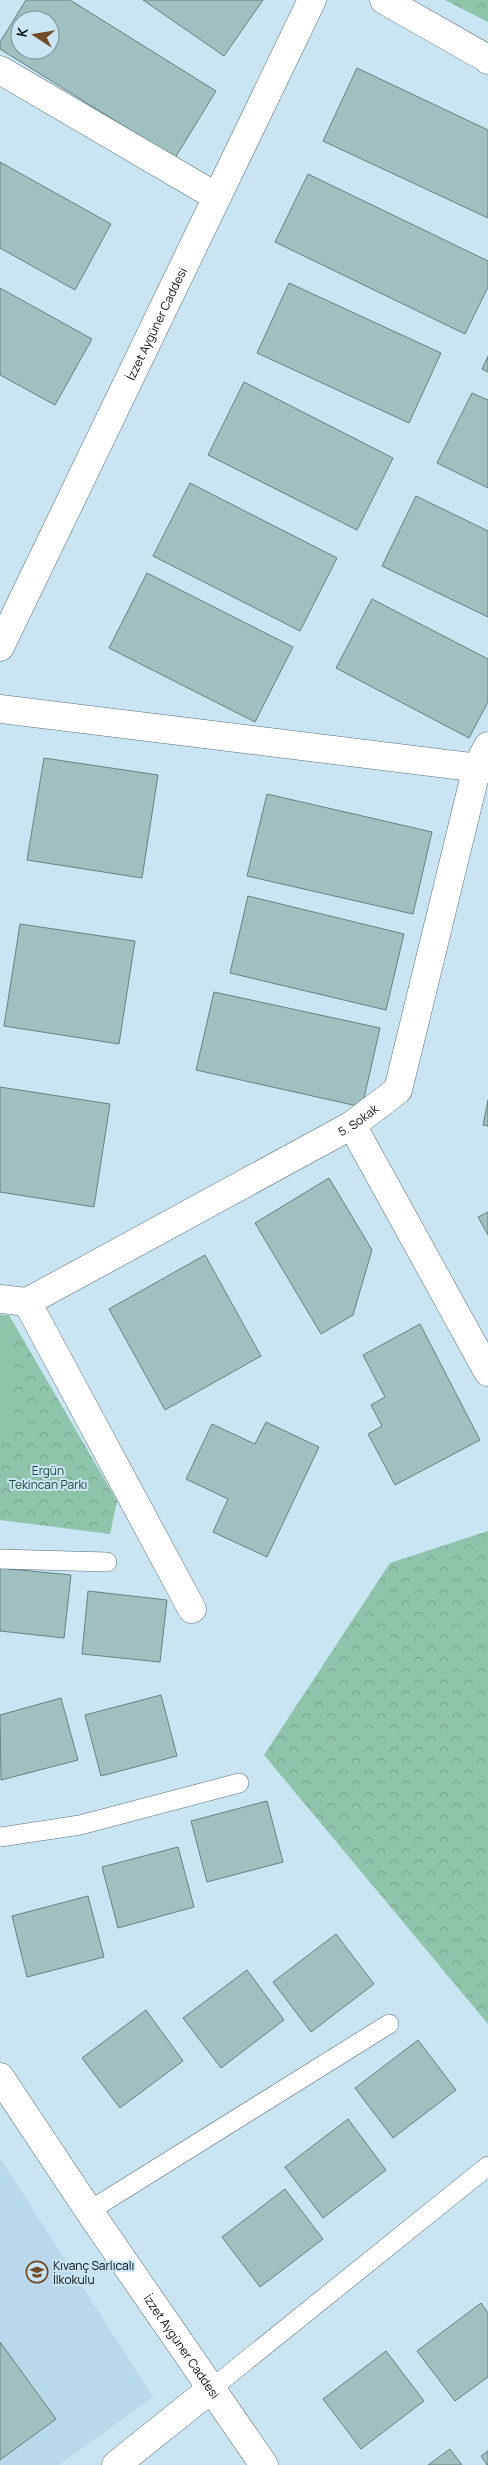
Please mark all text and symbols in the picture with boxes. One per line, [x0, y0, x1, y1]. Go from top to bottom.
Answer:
north arrow [10, 10, 60, 60]
text: K [12, 25, 32, 39]
street label: İzzet Aygüner Caddesi [122, 264, 190, 383]
street label: 5. Sokak [335, 1099, 382, 1140]
park label: Ergün Tekincan Parkı [9, 1462, 87, 1493]
place label: Kıvanç Sarlıcalı İlkokulu [53, 2257, 134, 2288]
school or university icon: Kıvanç Sarlıcalı İlkokulu [25, 2260, 49, 2284]
street label: İzzet Aygüner Caddesi [140, 2291, 224, 2402]

